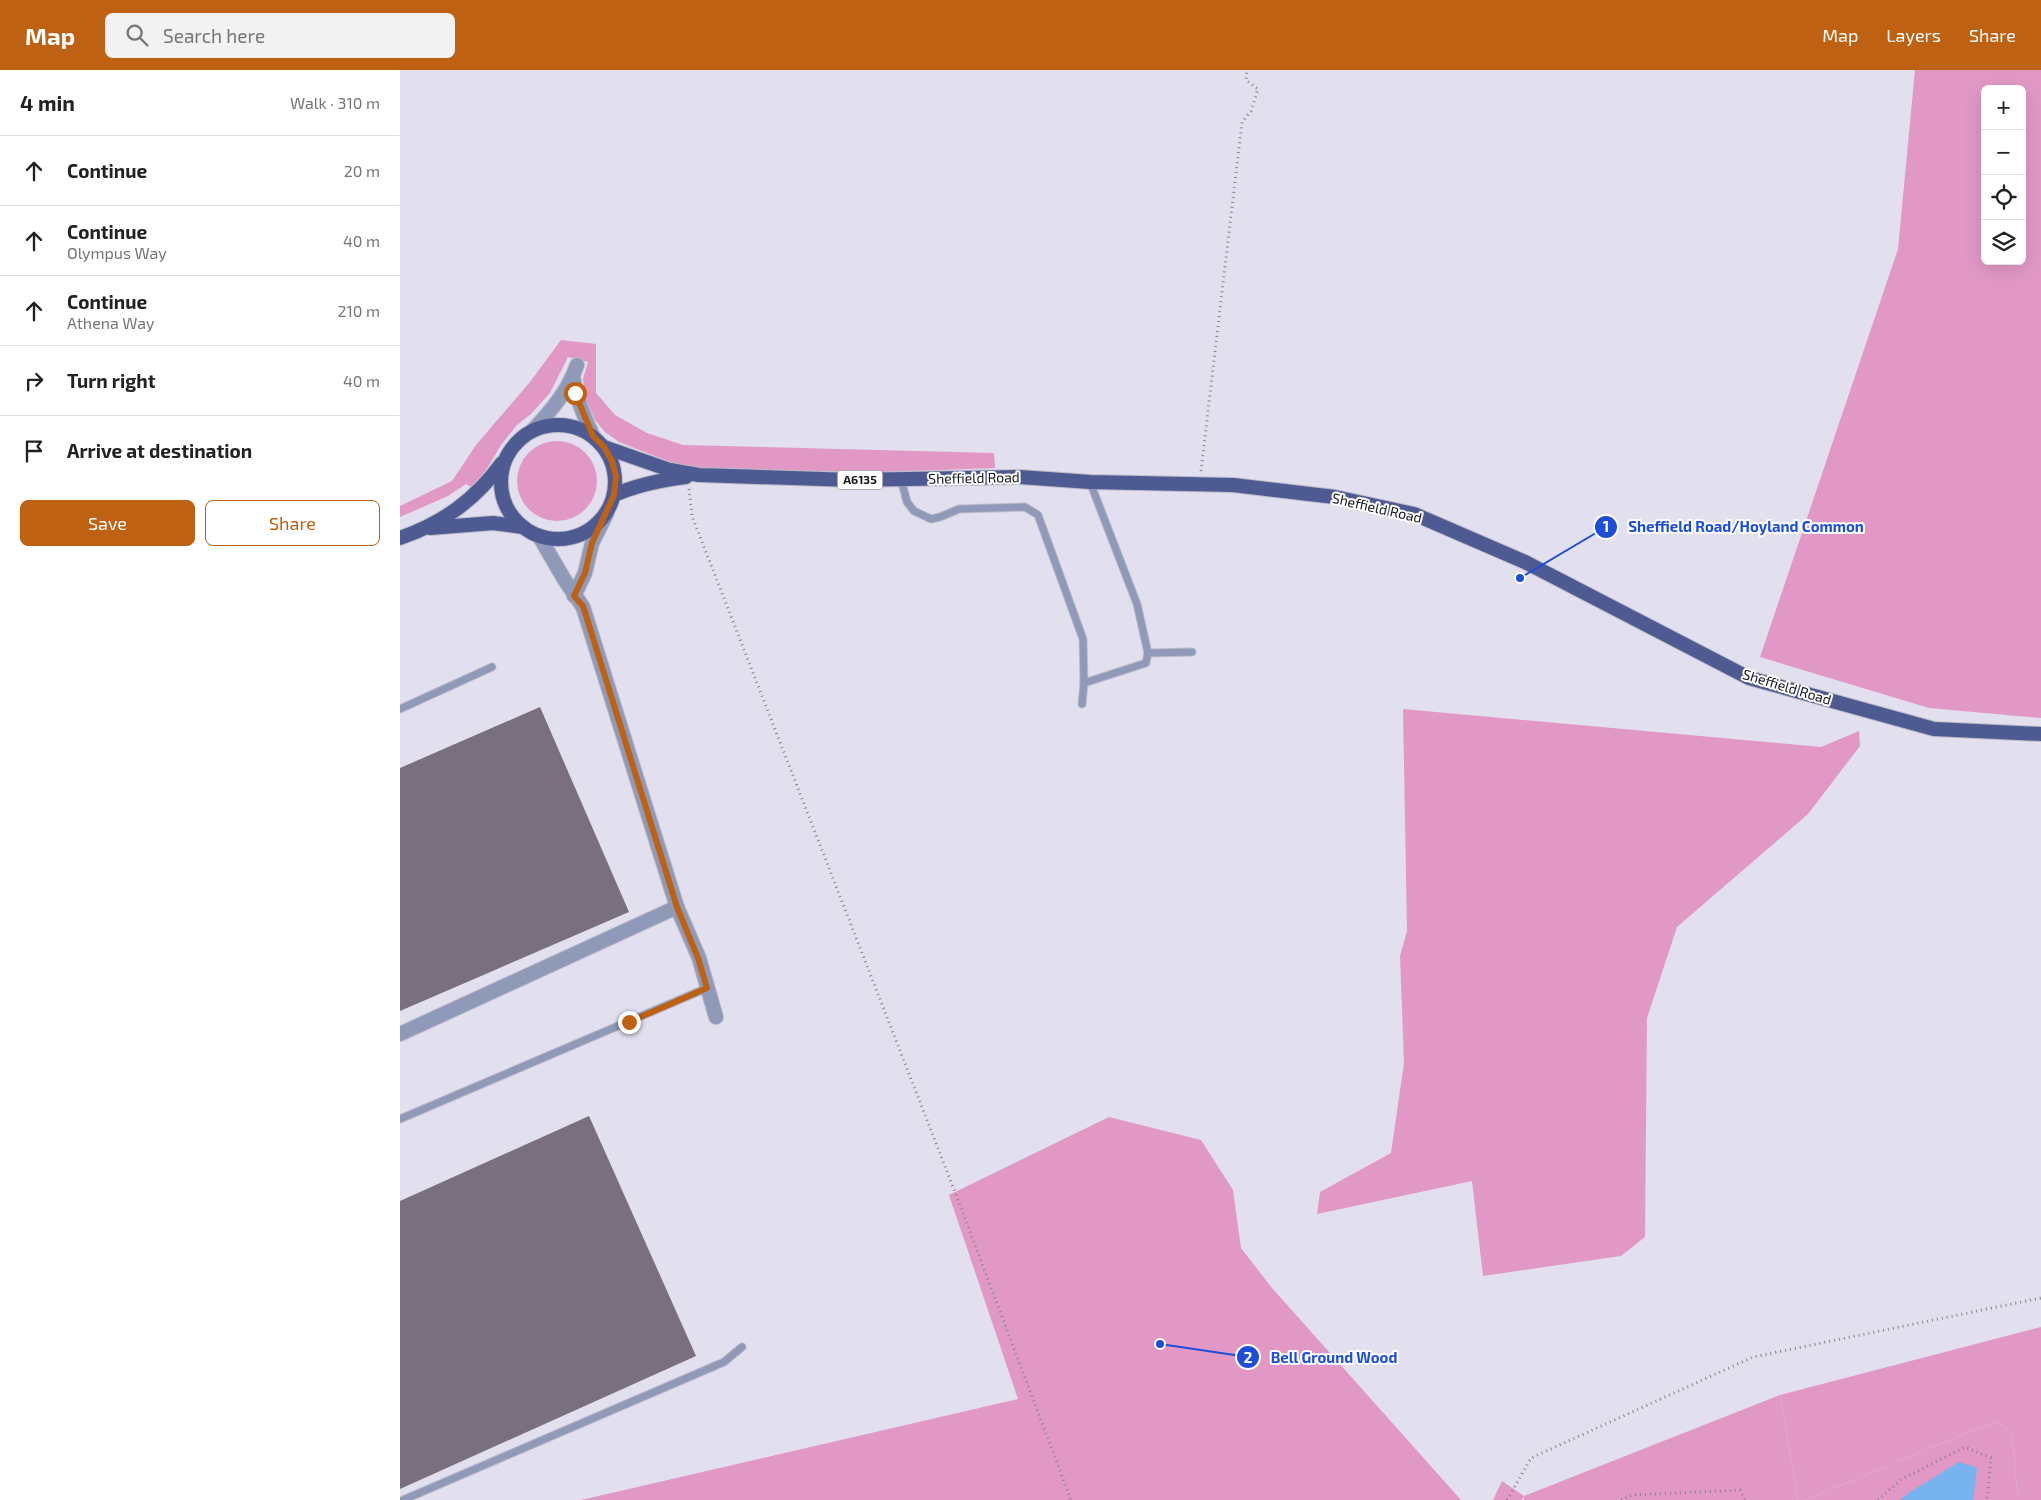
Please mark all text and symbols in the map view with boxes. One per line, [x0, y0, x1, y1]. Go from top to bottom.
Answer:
search box [105, 13, 455, 58]
text: Map [25, 21, 75, 50]
icon: search [123, 21, 151, 49]
text: Search here [163, 24, 265, 47]
text: Map [1822, 24, 1858, 46]
text: Layers [1886, 24, 1941, 46]
text: Share [1969, 24, 2016, 46]
map controls [1981, 85, 2026, 265]
button: + [1981, 85, 2026, 130]
text: 4 min [20, 90, 75, 115]
text: Walk · 310 m [290, 93, 380, 112]
button: − [1981, 130, 2026, 175]
icon: ahead [20, 157, 48, 185]
text: Continue [67, 159, 147, 182]
text: 20 m [344, 161, 380, 180]
button: locate [1981, 175, 2026, 220]
text: Continue [67, 220, 147, 243]
button: layers [1981, 220, 2026, 265]
icon: ahead [20, 227, 48, 255]
text: 40 m [343, 231, 380, 250]
text: Olympus Way [67, 243, 167, 262]
text: Continue [67, 290, 147, 313]
icon: ahead [20, 297, 48, 325]
text: 210 m [337, 301, 380, 320]
text: Athena Way [67, 313, 154, 332]
icon: right [20, 367, 48, 395]
text: Turn right [67, 369, 155, 392]
text: 40 m [343, 371, 380, 390]
route start [564, 382, 587, 405]
icon: arrive [20, 437, 48, 465]
text: Arrive at destination [67, 439, 252, 462]
street label: Sheffield Road [928, 468, 1020, 487]
road number: A6135 [838, 470, 882, 490]
street label: Sheffield Road [1331, 489, 1424, 526]
button: Save [20, 500, 195, 546]
button: Share [205, 500, 380, 546]
callout: Sheffield Road/Hoyland Common [1593, 512, 1874, 542]
text: 1 [1603, 517, 1609, 535]
text: Sheffield Road/Hoyland Common [1628, 517, 1864, 536]
street label: Sheffield Road [1741, 665, 1833, 708]
route end [618, 1011, 641, 1034]
callout: Bell Ground Wood [1235, 1342, 1408, 1372]
text: 2 [1244, 1348, 1253, 1366]
text: Bell Ground Wood [1271, 1348, 1397, 1366]

